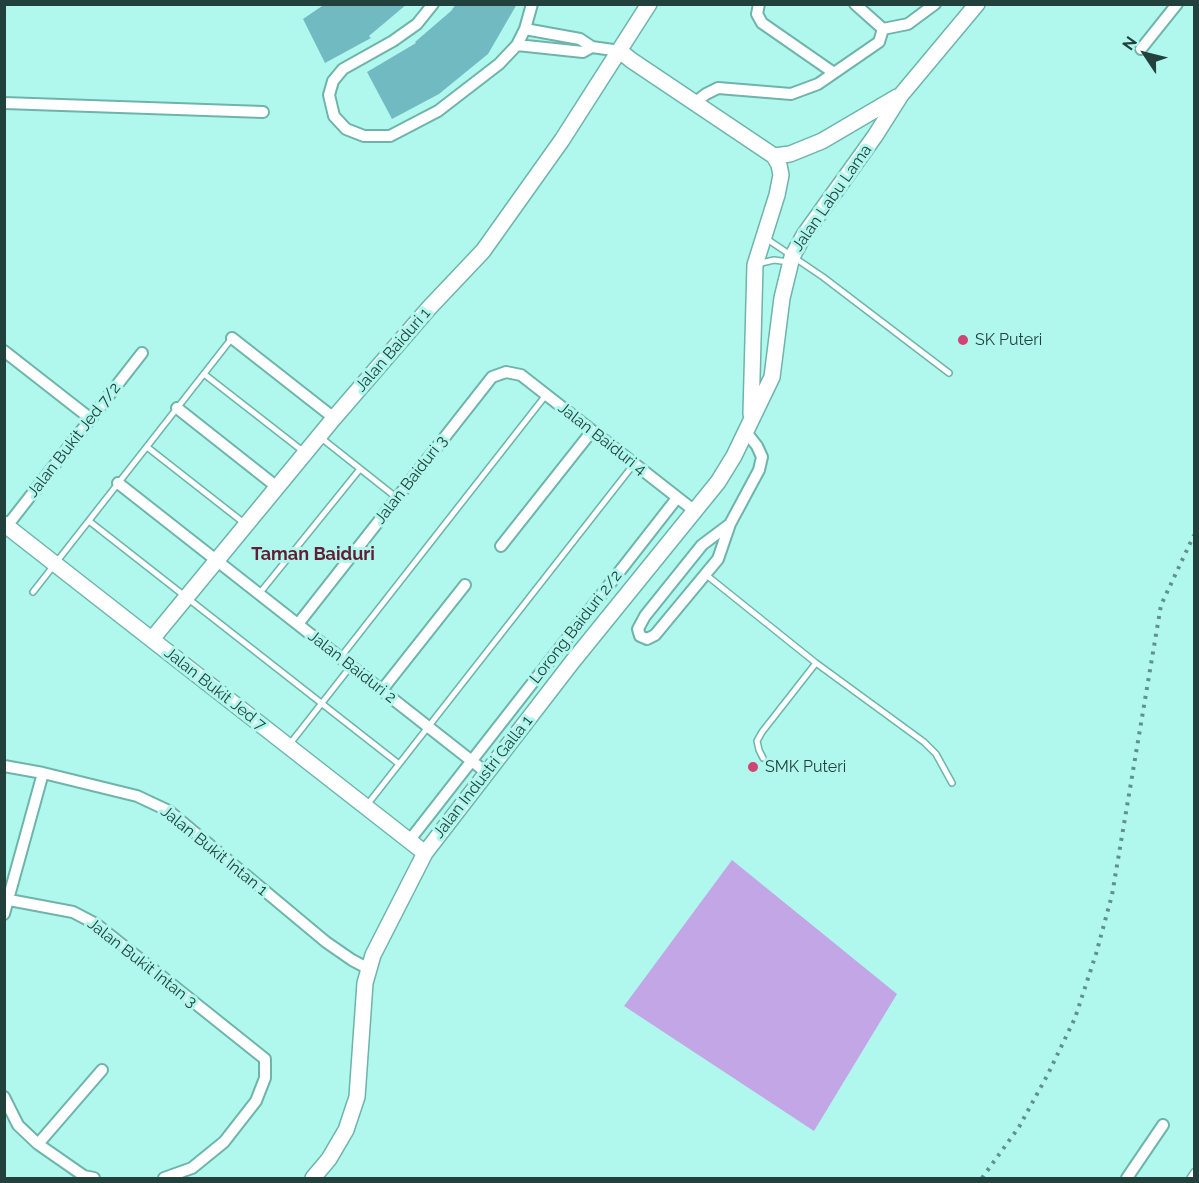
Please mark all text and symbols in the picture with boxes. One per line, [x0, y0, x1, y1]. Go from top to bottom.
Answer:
north arrow [1115, 24, 1175, 84]
text: N [1119, 33, 1141, 54]
street label: Jalan Labu Lama [788, 141, 876, 255]
street label: Jalan Baiduri 1 [351, 304, 435, 396]
place label: SK Puteri [975, 330, 1042, 350]
marker: SK Puteri [956, 333, 970, 347]
street label: Jalan Bukit Jed 7/2 [23, 379, 125, 501]
street label: Jalan Baiduri 4 [554, 398, 650, 480]
street label: Jalan Baiduri 3 [371, 432, 451, 528]
district label: Taman Baiduri [251, 544, 375, 566]
street label: Lorong Baiduri 2/2 [526, 567, 626, 687]
street label: Jalan Baiduri 2 [304, 627, 400, 707]
street label: Jalan Bukit Jed 7 [160, 643, 270, 735]
street label: Jalan Industri Galla 1 [429, 712, 537, 842]
place label: SMK Puteri [765, 757, 846, 777]
marker: SMK Puteri [746, 760, 760, 774]
street label: Jalan Bukit Intan 1 [157, 802, 271, 900]
street label: Jalan Bukit Intan 3 [83, 914, 201, 1012]

